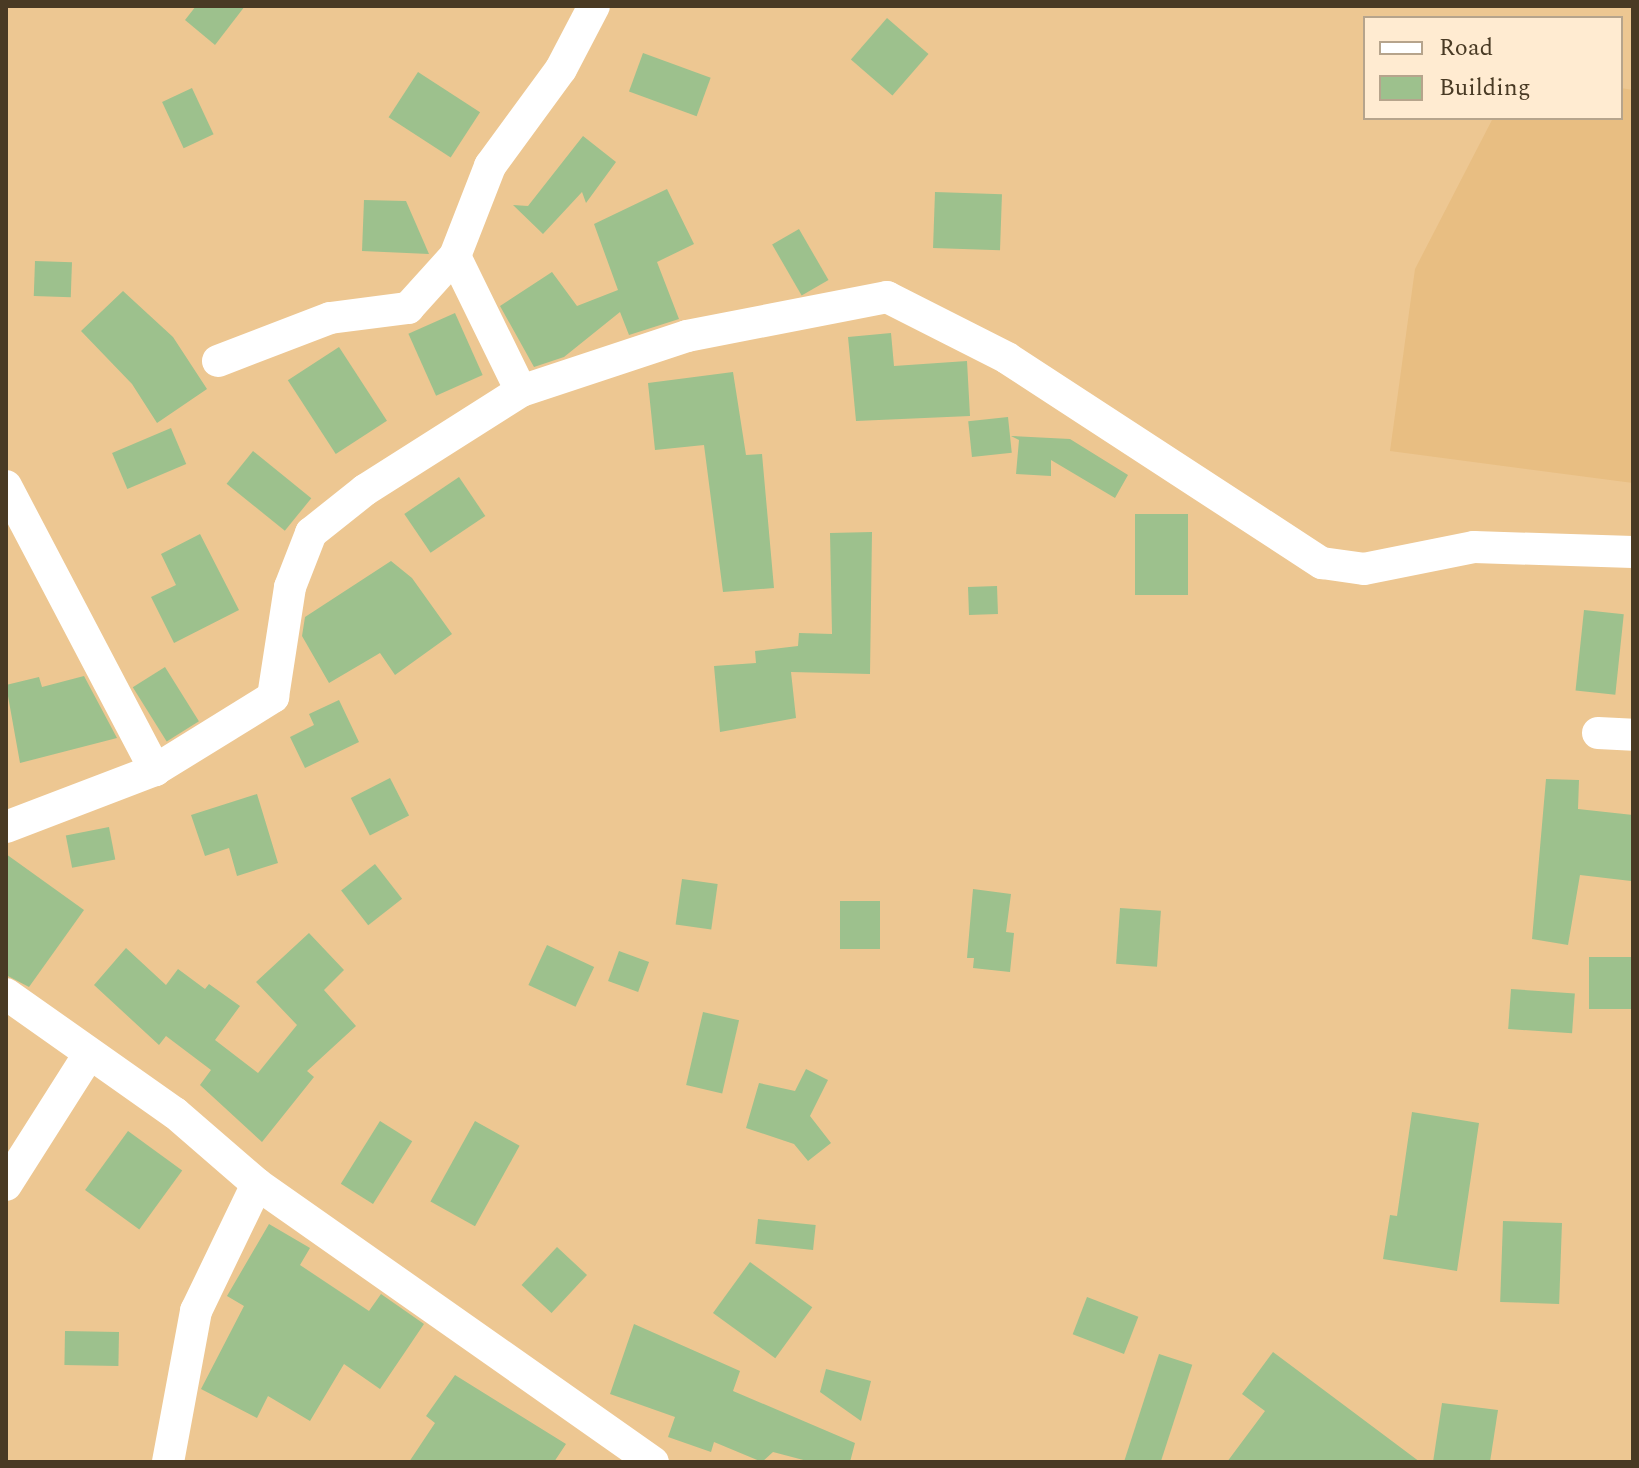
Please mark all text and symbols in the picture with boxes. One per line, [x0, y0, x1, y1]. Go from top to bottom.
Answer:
legend [1363, 16, 1623, 120]
text: Road [1439, 30, 1493, 66]
text: Building [1439, 70, 1531, 106]

